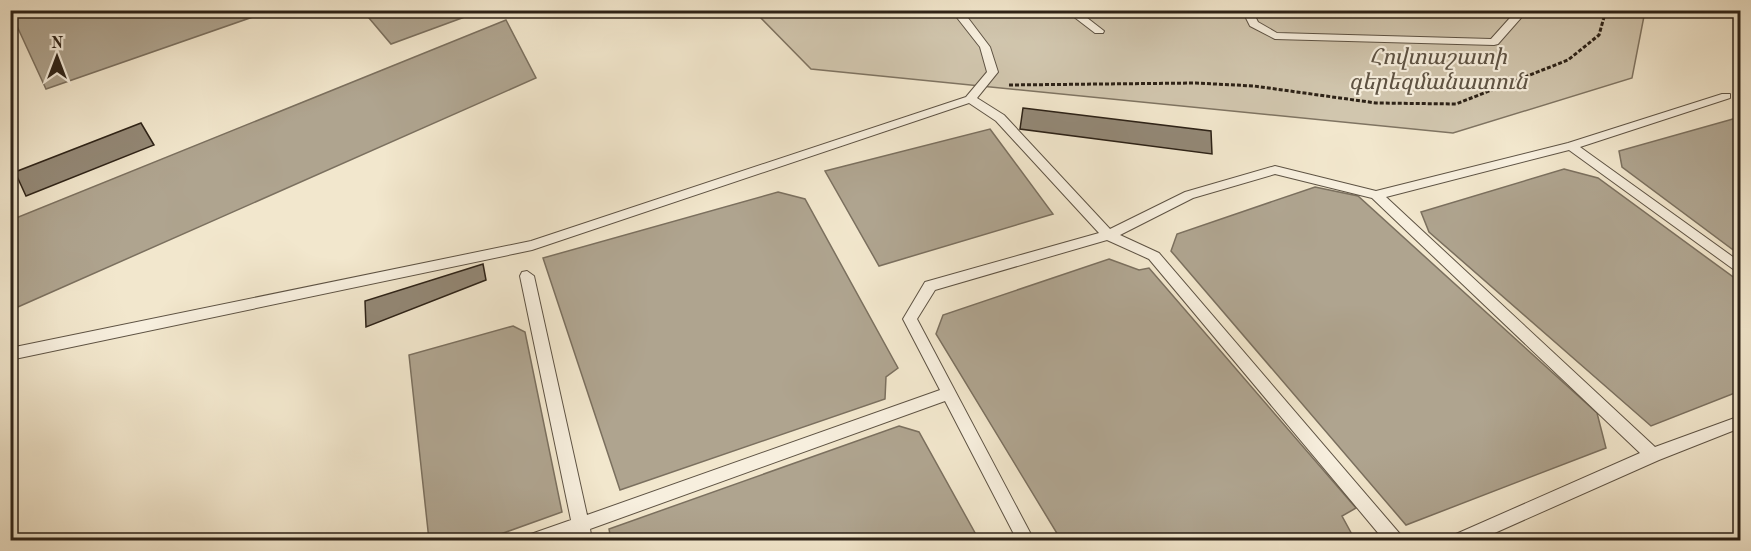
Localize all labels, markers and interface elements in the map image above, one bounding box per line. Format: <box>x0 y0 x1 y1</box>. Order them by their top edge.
north arrow <box>27 27 87 87</box>
text: N <box>51 36 64 52</box>
park label: Հովտաշատի գերեզմանատուն <box>1349 47 1529 95</box>

